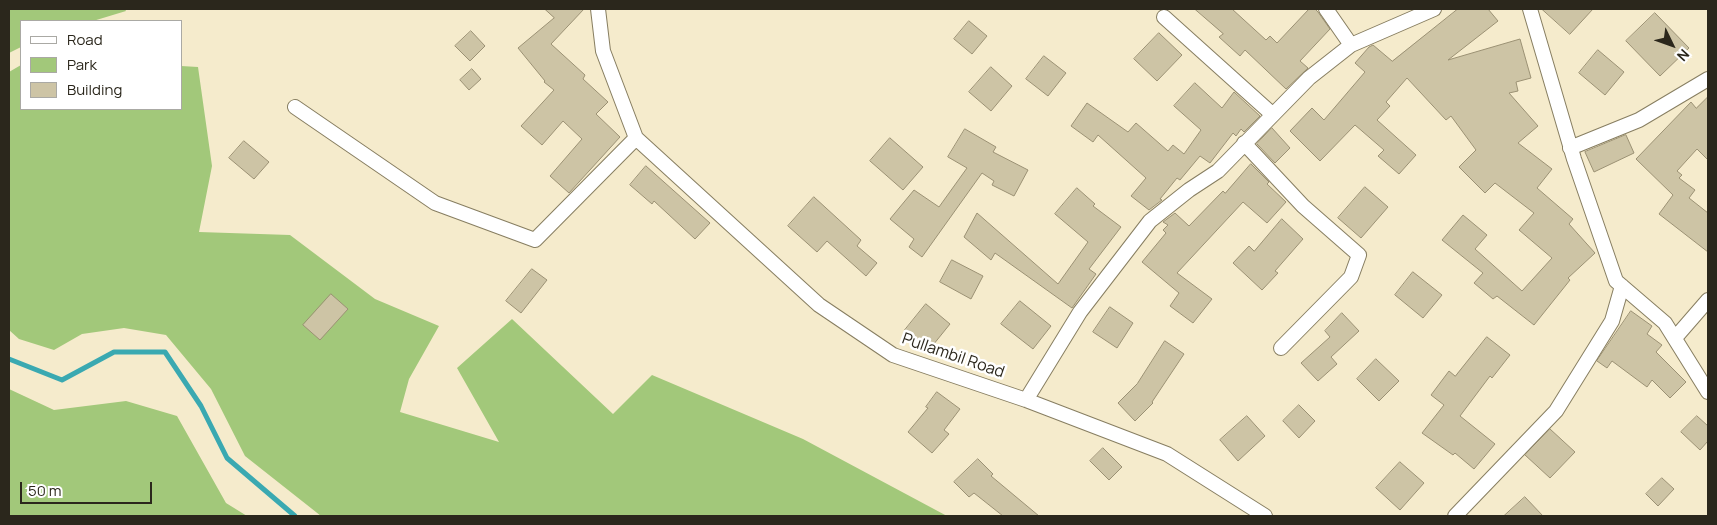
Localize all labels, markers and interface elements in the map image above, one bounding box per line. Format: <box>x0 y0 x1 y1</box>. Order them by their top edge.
legend <box>20 20 182 110</box>
north arrow <box>1647 20 1697 70</box>
text: Road <box>67 29 103 50</box>
text: N <box>1673 45 1694 65</box>
text: Park <box>67 54 97 75</box>
text: Building <box>67 79 122 100</box>
street label: Pullambil Road <box>899 329 1007 383</box>
scale bar <box>22 472 155 504</box>
text: 50 m <box>28 480 62 501</box>

